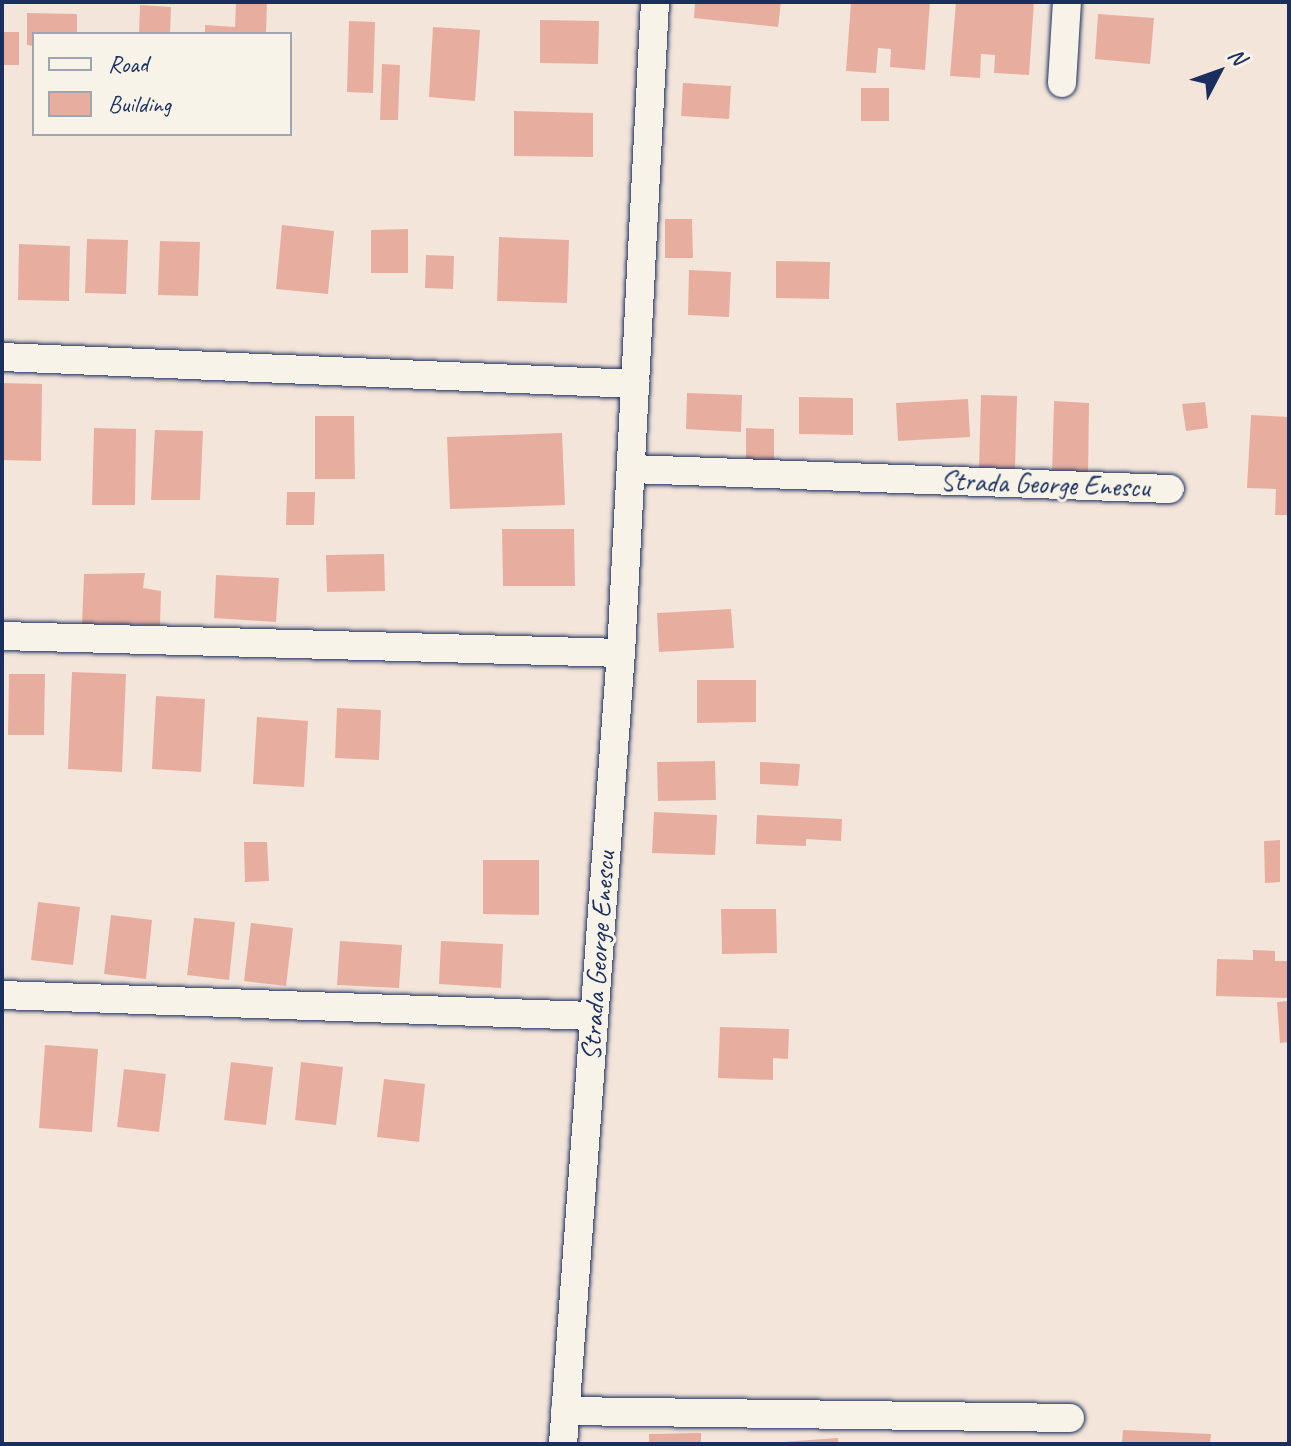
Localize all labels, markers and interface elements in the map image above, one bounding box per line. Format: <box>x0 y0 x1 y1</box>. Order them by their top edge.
legend <box>32 32 292 136</box>
north arrow <box>1179 32 1259 112</box>
text: N <box>1222 42 1252 71</box>
text: Road <box>108 49 148 79</box>
text: Building <box>108 89 171 119</box>
street label: Strada George Enescu <box>939 464 1151 504</box>
street label: Strada George Enescu <box>574 850 622 1062</box>

